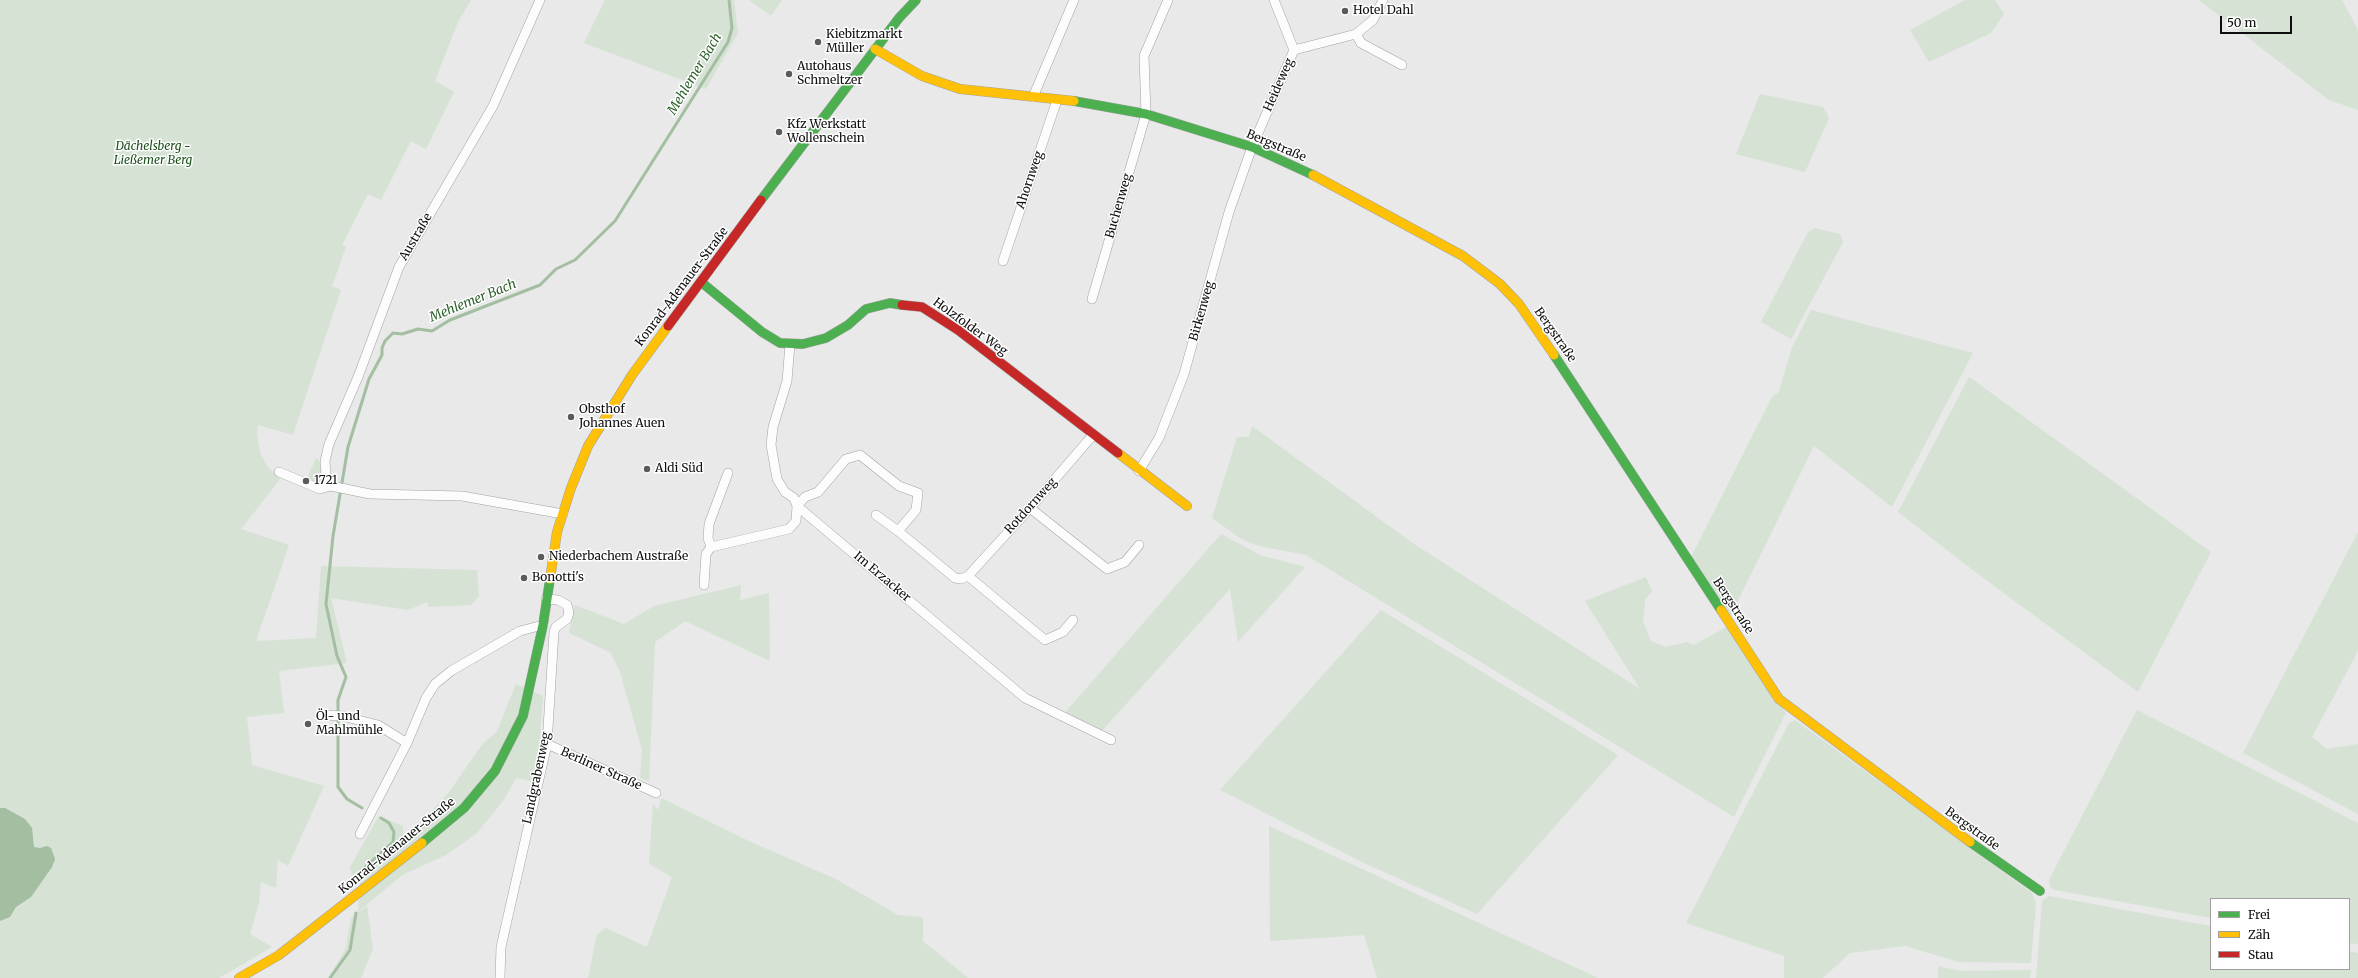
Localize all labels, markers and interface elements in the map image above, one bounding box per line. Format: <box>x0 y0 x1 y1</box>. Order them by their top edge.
place label: Hotel Dahl <box>1353 4 1414 18</box>
marker: Hotel Dahl <box>1340 6 1350 16</box>
scale bar <box>2222 8 2294 34</box>
text: 50 m <box>2227 15 2256 30</box>
place label: Kiebitzmarkt Müller <box>826 28 903 56</box>
water label: Mehlemer Bach <box>665 30 725 118</box>
marker: Kiebitzmarkt Müller <box>813 37 823 47</box>
street label: Heideweg <box>1261 56 1297 114</box>
place label: Autohaus Schmeltzer <box>797 60 863 88</box>
marker: Autohaus Schmeltzer <box>784 69 794 79</box>
place label: Kfz Werkstatt Wollenschein <box>787 118 866 146</box>
marker: Kfz Werkstatt Wollenschein <box>774 127 784 137</box>
street label: Bergstraße <box>1244 127 1308 165</box>
park label: Dächelsberg - Ließemer Berg <box>114 140 192 168</box>
street label: Ahornweg <box>1013 149 1047 211</box>
street label: Buchenweg <box>1103 172 1135 240</box>
street label: Austraße <box>397 211 435 263</box>
street label: Konrad-Adenauer-Straße <box>633 225 731 349</box>
water label: Mehlemer Bach <box>427 276 519 326</box>
street label: Birkenweg <box>1187 279 1217 343</box>
street label: Holzfolder Weg <box>930 295 1010 359</box>
street label: Bergstraße <box>1531 305 1579 365</box>
place label: Obsthof Johannes Auen <box>579 403 665 431</box>
marker: Obsthof Johannes Auen <box>566 412 576 422</box>
place label: Aldi Süd <box>655 462 703 476</box>
marker: Aldi Süd <box>642 464 652 474</box>
place label: 1721 <box>314 474 338 488</box>
street label: Rotdornweg <box>1002 475 1060 537</box>
marker: 1721 <box>301 476 311 486</box>
street label: Im Erzacker <box>850 549 914 605</box>
place label: Niederbachem Austraße <box>549 550 688 564</box>
marker: Niederbachem Austraße <box>536 552 546 562</box>
place label: Bonotti's <box>532 571 584 585</box>
marker: Bonotti's <box>519 573 529 583</box>
street label: Bergstraße <box>1710 575 1756 637</box>
place label: Öl- und Mahlmühle <box>316 710 383 738</box>
marker: Öl- und Mahlmühle <box>303 719 313 729</box>
street label: Landgrabenweg <box>520 731 554 825</box>
street label: Berliner Straße <box>558 745 644 793</box>
street label: Konrad-Adenauer-Straße <box>336 795 458 897</box>
street label: Bergstraße <box>1942 804 2002 854</box>
legend <box>2210 898 2350 970</box>
text: Frei <box>2248 907 2270 922</box>
text: Zäh <box>2248 927 2270 942</box>
text: Stau <box>2248 947 2274 962</box>

